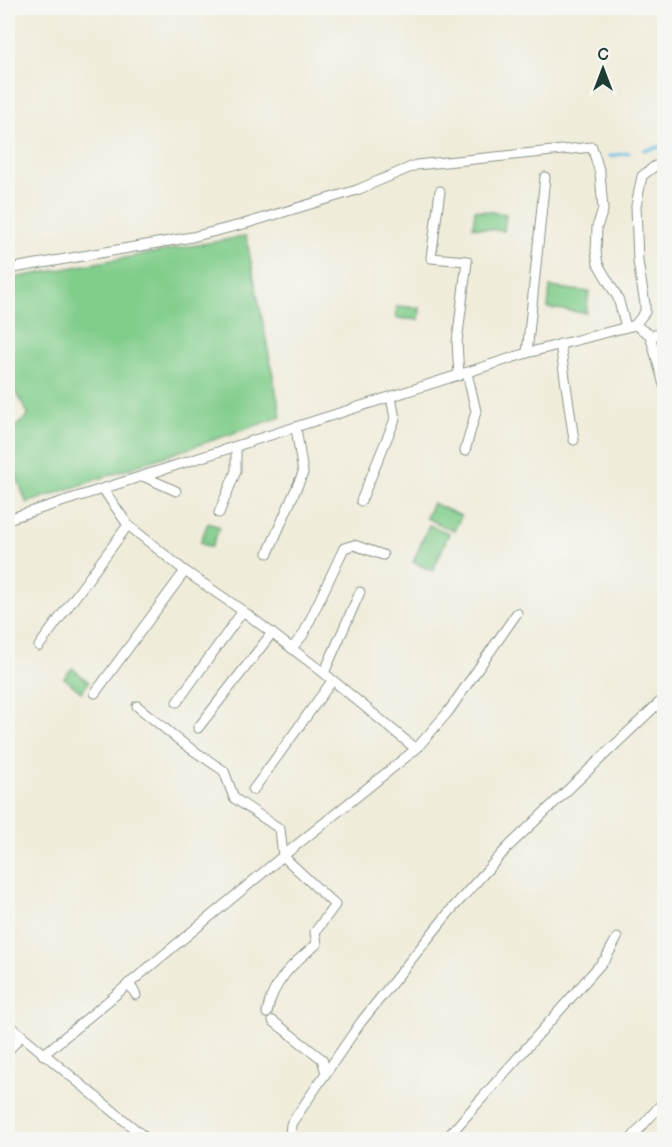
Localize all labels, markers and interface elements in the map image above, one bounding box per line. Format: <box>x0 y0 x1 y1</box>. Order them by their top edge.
north arrow <box>573 39 633 99</box>
text: С <box>597 46 609 65</box>

